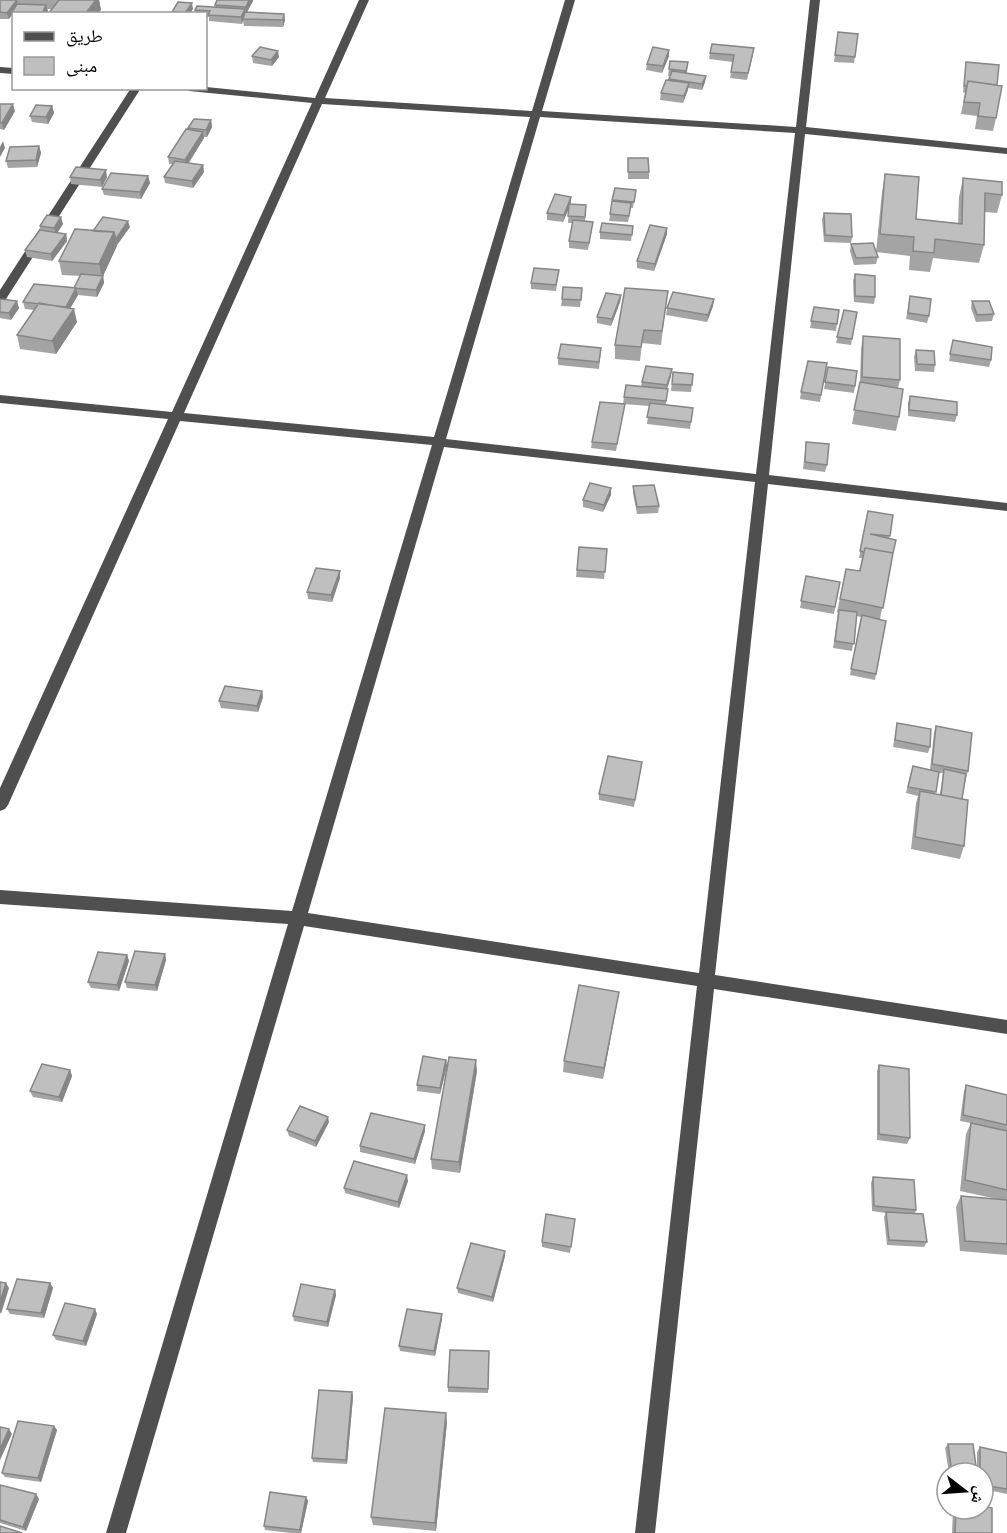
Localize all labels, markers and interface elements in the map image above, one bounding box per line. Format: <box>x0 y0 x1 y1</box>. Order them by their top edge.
legend <box>12 12 207 90</box>
text: طريق <box>66 24 103 47</box>
text: مبنى <box>66 54 97 77</box>
north arrow <box>935 1461 995 1521</box>
text: ش <box>967 1484 991 1506</box>

